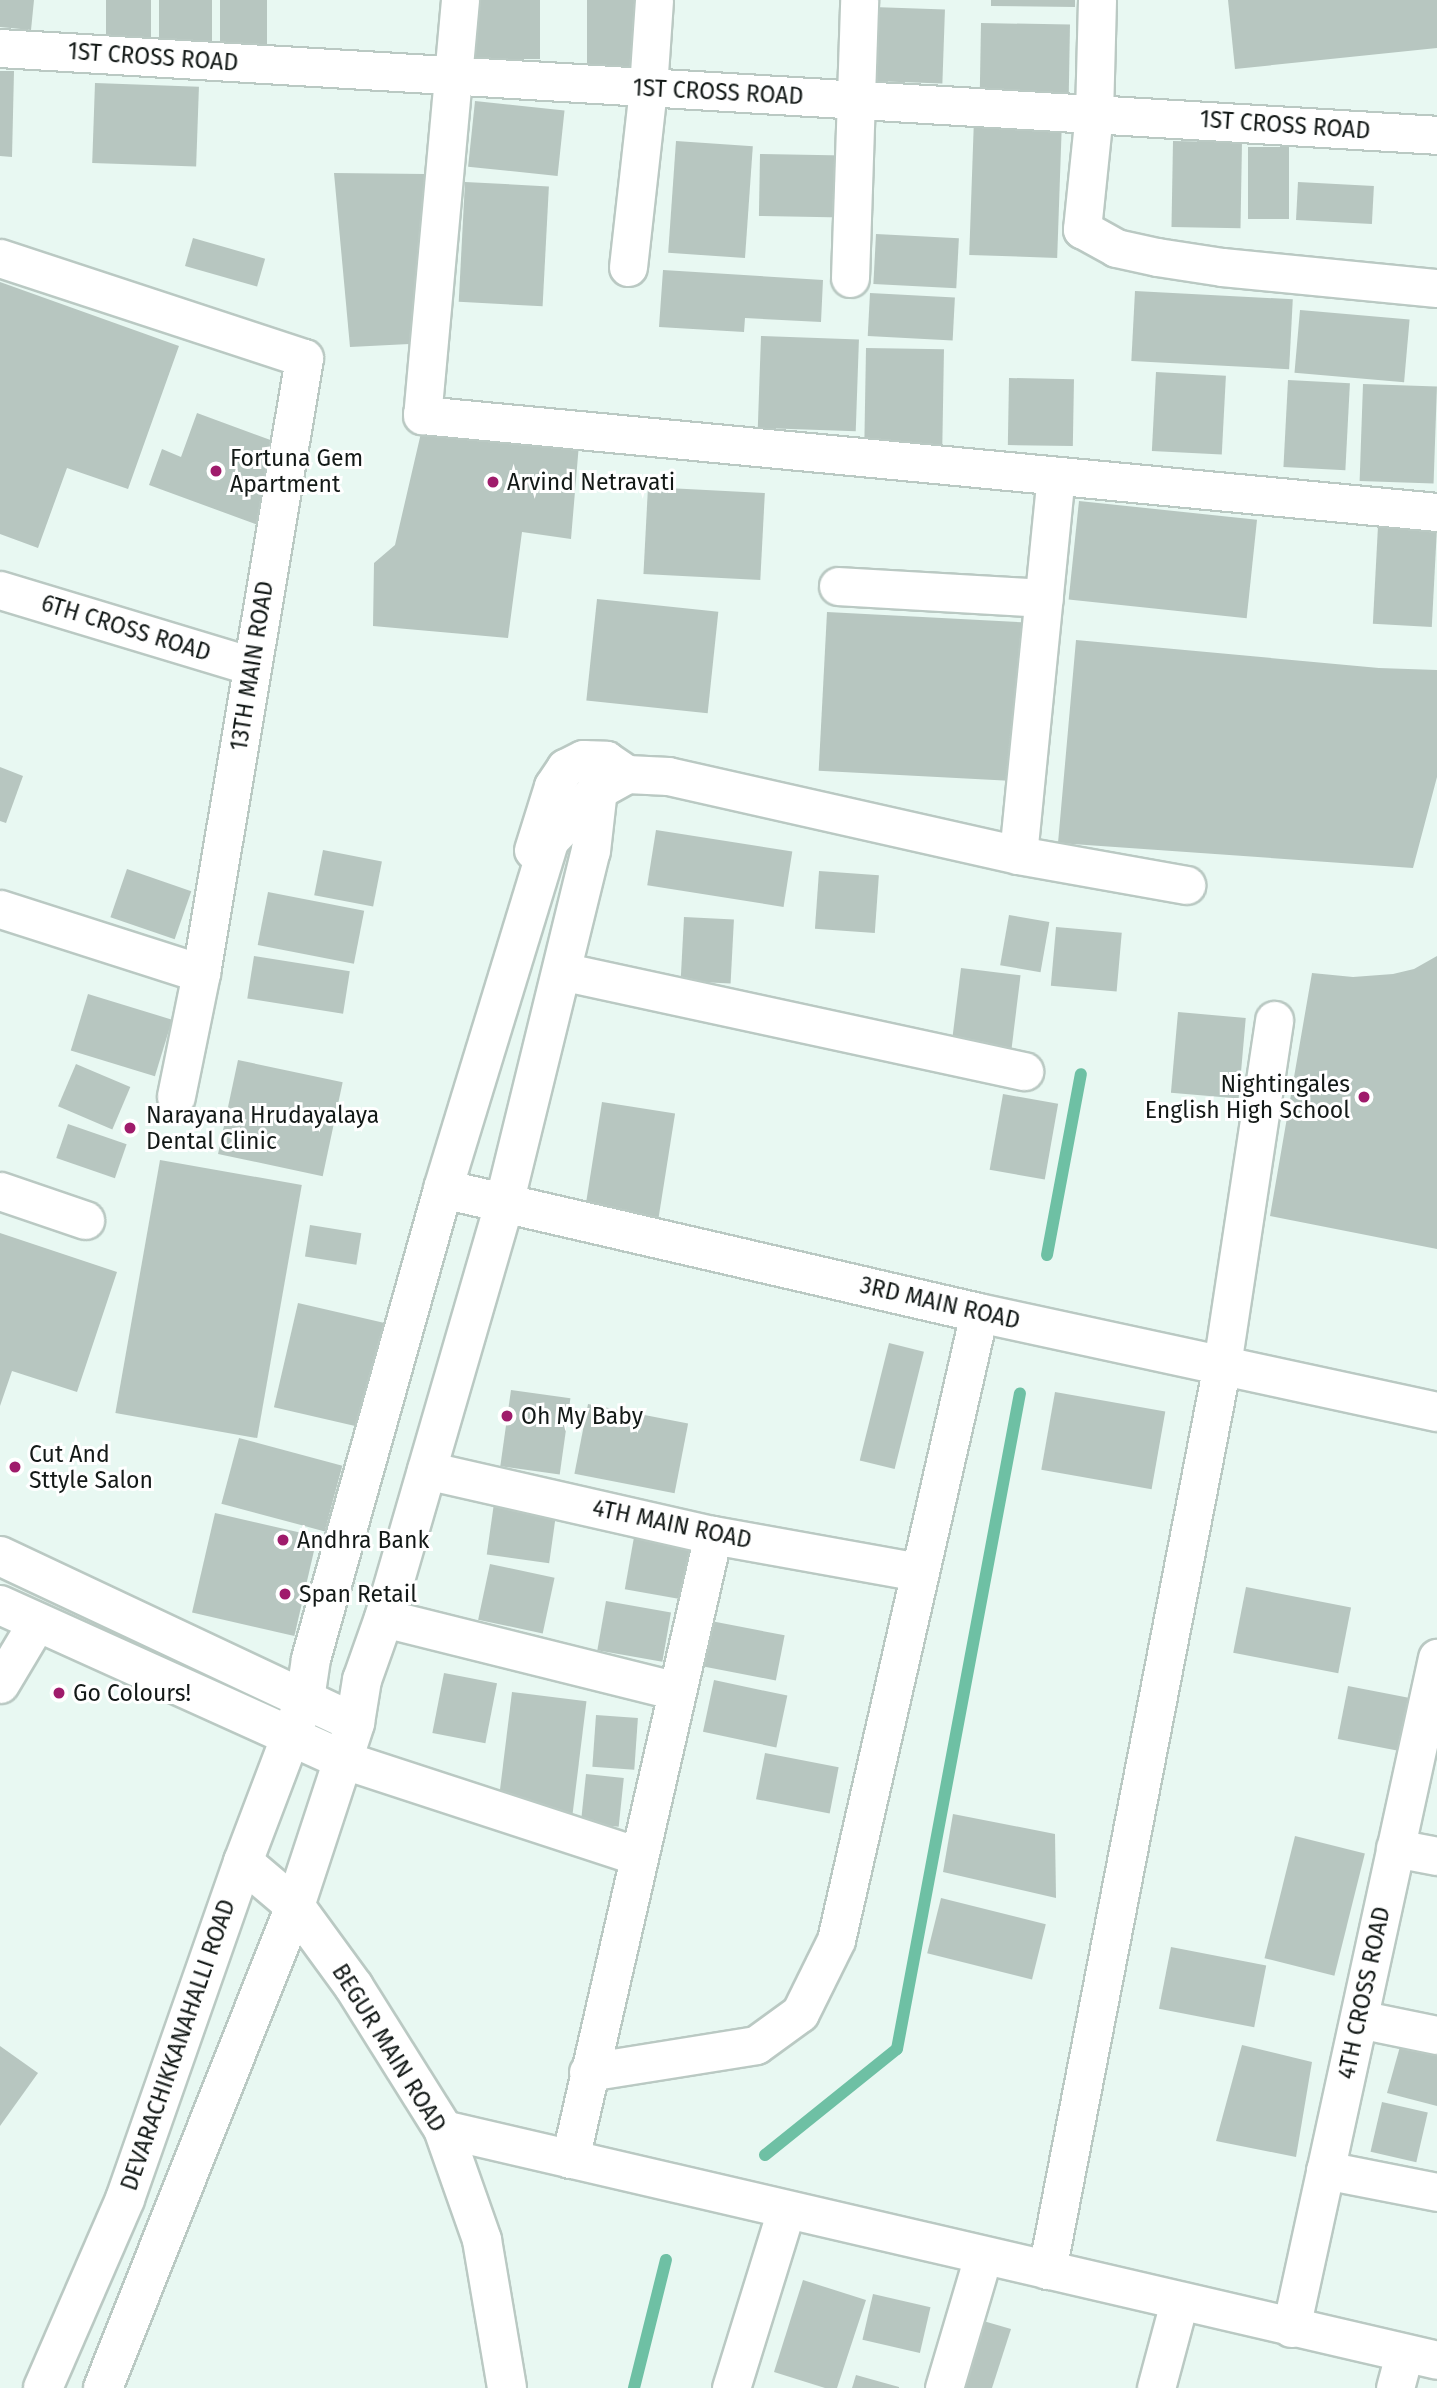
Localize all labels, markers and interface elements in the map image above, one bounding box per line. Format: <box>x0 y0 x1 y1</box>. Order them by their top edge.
street label: 1ST CROSS ROAD <box>67 37 239 77</box>
street label: 1ST CROSS ROAD <box>632 74 804 110</box>
street label: 1ST CROSS ROAD <box>1199 105 1371 145</box>
place label: Fortuna Gem Apartment <box>230 444 363 498</box>
marker: Fortuna Gem Apartment <box>208 463 224 479</box>
place label: Arvind Netravati <box>507 468 675 496</box>
marker: Arvind Netravati <box>485 474 501 490</box>
street label: 13TH MAIN ROAD <box>225 579 279 753</box>
street label: 6TH CROSS ROAD <box>38 589 214 667</box>
place label: Nightingales English High School <box>1145 1070 1350 1124</box>
marker: Nightingales English High School <box>1356 1089 1372 1105</box>
place label: Narayana Hrudayalaya Dental Clinic <box>146 1101 379 1155</box>
marker: Narayana Hrudayalaya Dental Clinic <box>120 1118 140 1138</box>
street label: 3RD MAIN ROAD <box>857 1271 1023 1335</box>
place label: Oh My Baby <box>521 1402 643 1430</box>
marker: Oh My Baby <box>499 1408 515 1424</box>
place label: Cut And Sttyle Salon <box>29 1440 153 1494</box>
marker: Cut And Sttyle Salon <box>7 1459 23 1475</box>
street label: 4TH MAIN ROAD <box>590 1494 754 1554</box>
place label: Andhra Bank <box>297 1526 429 1554</box>
marker: Andhra Bank <box>275 1532 291 1548</box>
place label: Span Retail <box>299 1580 417 1608</box>
marker: Span Retail <box>277 1586 293 1602</box>
place label: Go Colours! <box>73 1679 191 1707</box>
marker: Go Colours! <box>51 1685 67 1701</box>
street label: DEVARACHIKKANAHALLI ROAD <box>115 1896 241 2194</box>
street label: 4TH CROSS ROAD <box>1332 1904 1396 2082</box>
street label: BEGUR MAIN ROAD <box>326 1959 452 2137</box>

